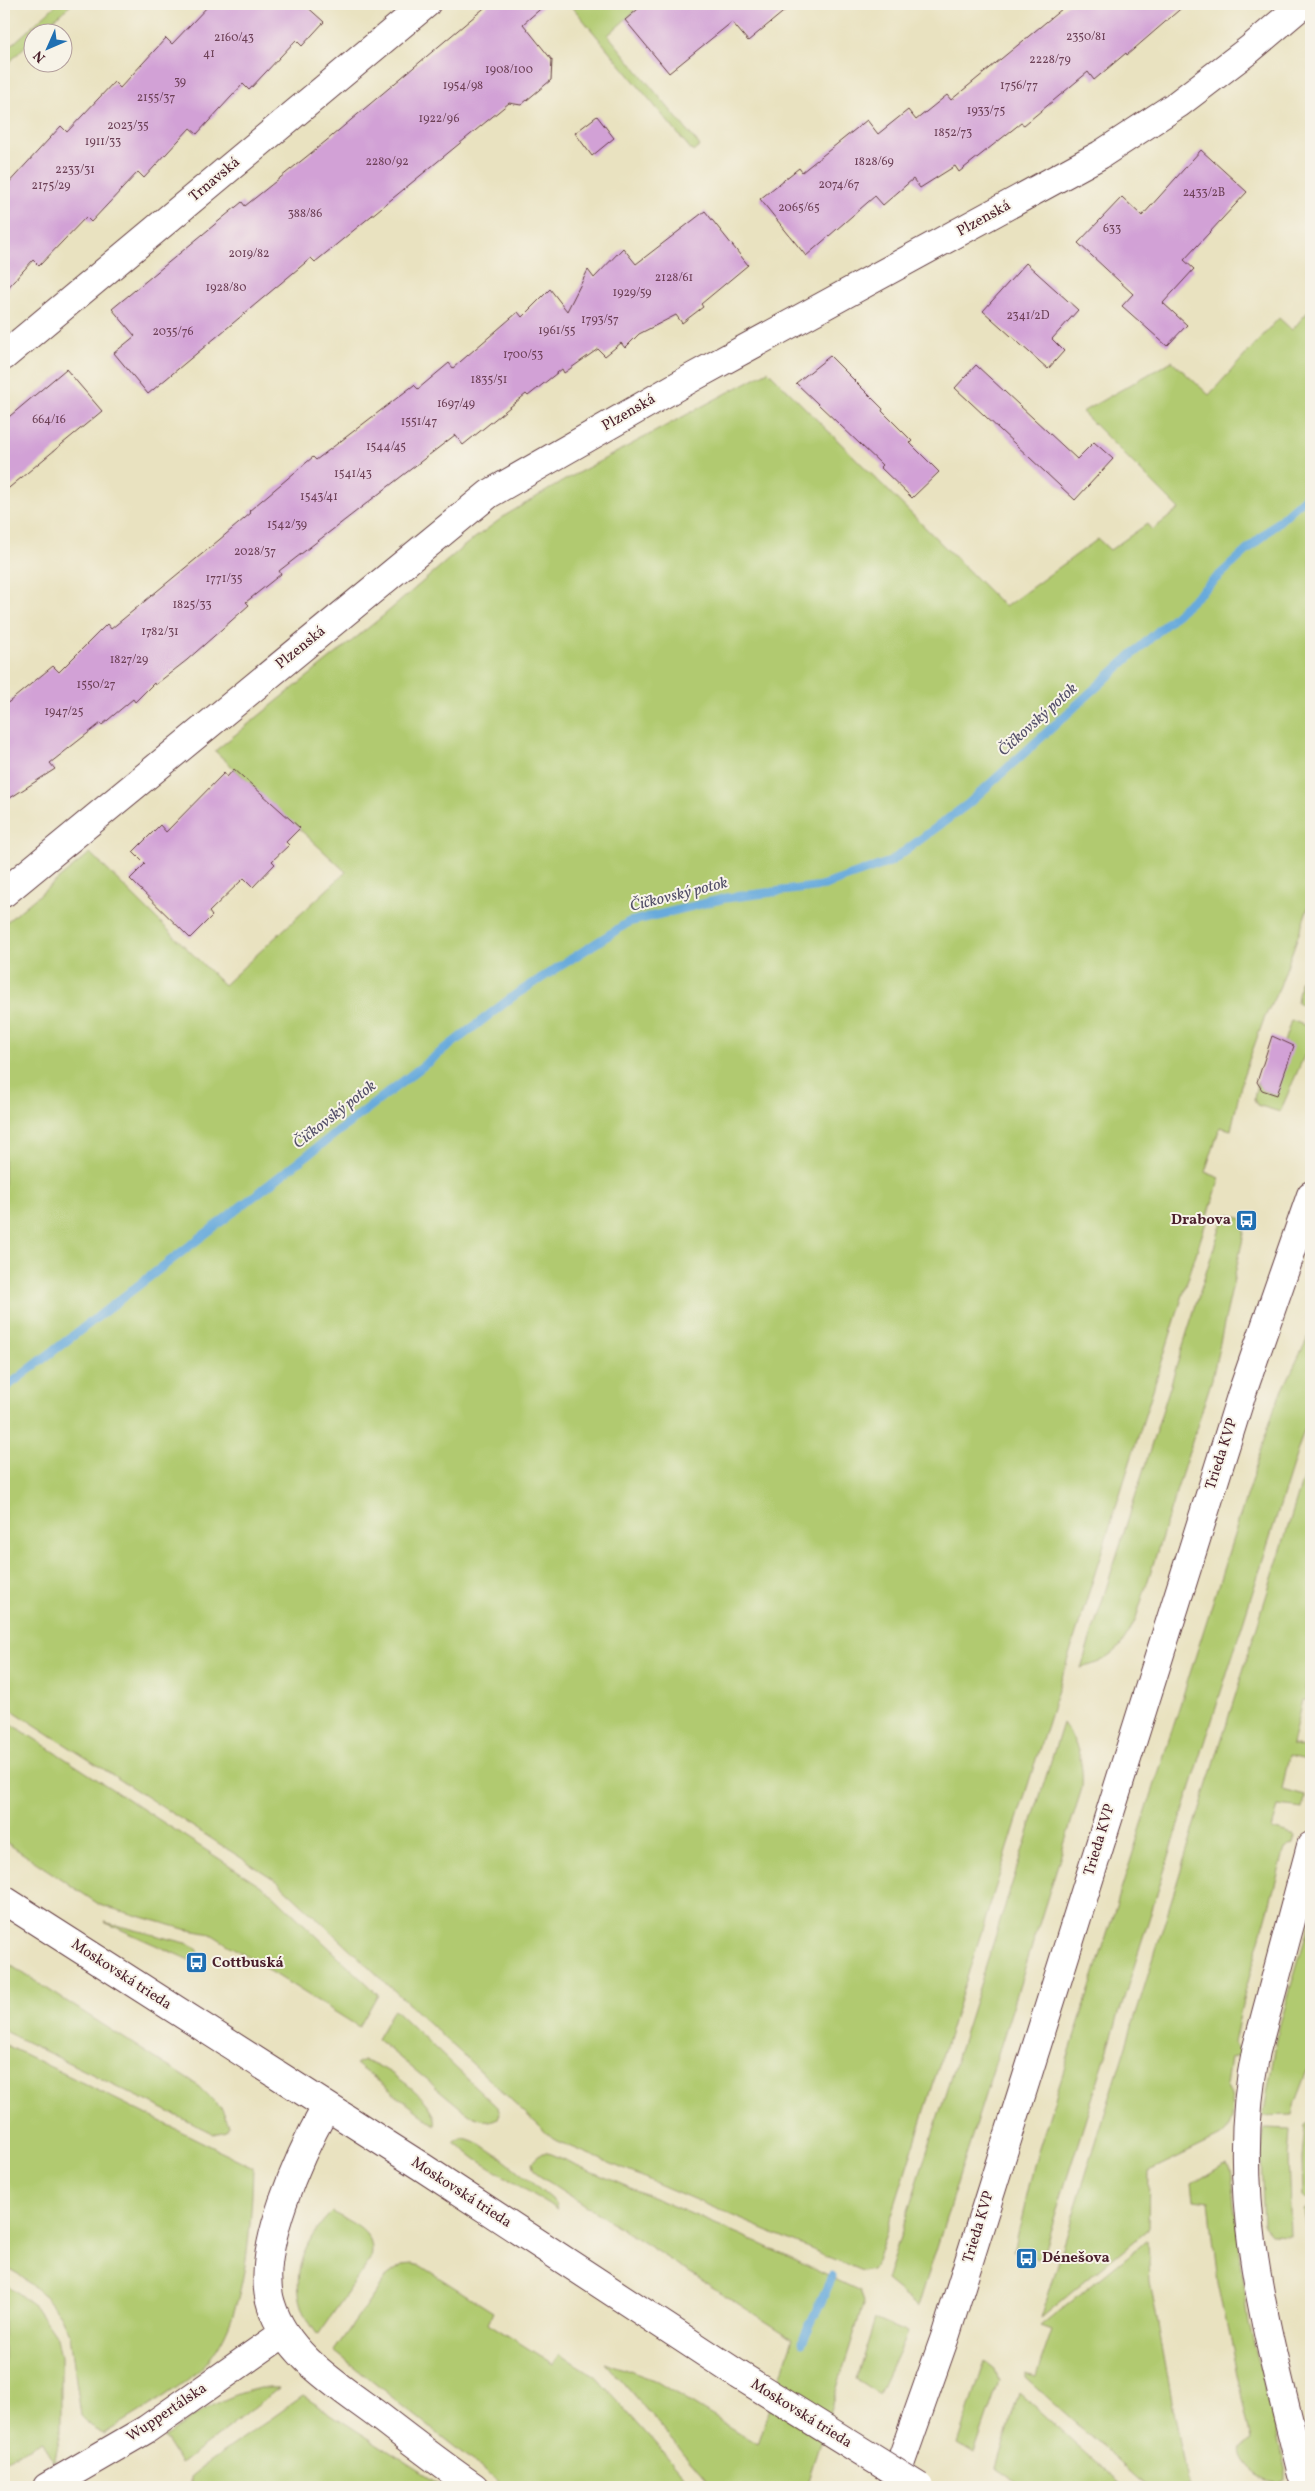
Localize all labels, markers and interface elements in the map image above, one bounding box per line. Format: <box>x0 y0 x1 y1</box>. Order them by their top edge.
north arrow <box>22 22 72 72</box>
house number: 2350/81 <box>1066 29 1106 45</box>
house number: 2160/43 <box>214 30 254 46</box>
text: N <box>30 46 50 66</box>
house number: 41 <box>203 46 215 62</box>
house number: 2228/79 <box>1029 52 1071 68</box>
house number: 1908/100 <box>485 62 533 78</box>
house number: 39 <box>174 74 186 90</box>
house number: 1954/98 <box>443 78 483 94</box>
house number: 1756/77 <box>1000 78 1038 94</box>
house number: 2155/37 <box>137 90 175 106</box>
house number: 1933/75 <box>967 103 1005 119</box>
house number: 1922/96 <box>419 111 459 127</box>
house number: 2023/35 <box>107 118 149 134</box>
house number: 1852/73 <box>934 125 972 141</box>
house number: 1911/33 <box>85 134 121 150</box>
street label: Trnavská <box>185 153 245 207</box>
house number: 2280/92 <box>365 154 409 170</box>
house number: 1828/69 <box>854 154 894 170</box>
house number: 2233/31 <box>55 162 95 178</box>
house number: 2074/67 <box>818 177 860 193</box>
house number: 2175/29 <box>31 178 71 194</box>
house number: 2433/2B <box>1183 185 1225 201</box>
street label: Plzenská <box>953 196 1015 242</box>
house number: 2065/65 <box>778 200 820 216</box>
house number: 388/86 <box>288 206 322 222</box>
house number: 633 <box>1103 221 1121 237</box>
house number: 2019/82 <box>229 246 269 262</box>
house number: 2128/61 <box>655 270 693 286</box>
house number: 1928/80 <box>206 280 246 296</box>
house number: 1929/59 <box>613 285 651 301</box>
house number: 2341/2D <box>1006 308 1050 324</box>
house number: 1793/57 <box>581 312 619 328</box>
house number: 1961/55 <box>538 323 576 339</box>
house number: 2035/76 <box>152 324 194 340</box>
house number: 1700/53 <box>503 347 543 363</box>
house number: 1835/51 <box>471 372 507 388</box>
street label: Plzenská <box>598 389 660 437</box>
house number: 1697/49 <box>437 396 475 412</box>
house number: 664/16 <box>32 412 66 428</box>
house number: 1551/47 <box>401 414 438 430</box>
house number: 1544/45 <box>366 439 406 455</box>
house number: 1541/43 <box>334 466 372 482</box>
house number: 1543/41 <box>300 489 338 505</box>
house number: 1542/39 <box>267 517 307 533</box>
house number: 2028/37 <box>234 544 276 560</box>
house number: 1771/35 <box>206 571 243 587</box>
house number: 1825/33 <box>172 597 212 613</box>
street label: Plzenská <box>272 621 330 675</box>
house number: 1782/31 <box>141 624 179 640</box>
house number: 1827/29 <box>110 652 148 668</box>
house number: 1550/27 <box>77 677 116 693</box>
water label: Čičkovský potok <box>993 677 1083 762</box>
house number: 1947/25 <box>44 704 84 720</box>
water label: Čičkovský potok <box>627 871 731 918</box>
water label: Čičkovský potok <box>288 1074 382 1155</box>
bus stop icon: Drabova <box>1235 1208 1259 1232</box>
place label: Drabova <box>1171 1210 1231 1231</box>
street label: Trieda KVP <box>1201 1415 1244 1492</box>
street label: Trieda KVP <box>1079 1801 1121 1878</box>
street label: Moskovská trieda <box>67 1935 175 2015</box>
bus stop icon: Cottbuská <box>184 1951 208 1975</box>
place label: Cottbuská <box>212 1953 284 1974</box>
street label: Moskovská trieda <box>407 2153 515 2233</box>
street label: Trieda KVP <box>958 2188 1000 2265</box>
bus stop icon: Dénešova <box>1014 2246 1038 2270</box>
place label: Dénešova <box>1042 2248 1110 2269</box>
street label: Moskovská trieda <box>746 2374 856 2454</box>
street label: Wuppertálska <box>123 2378 211 2448</box>

